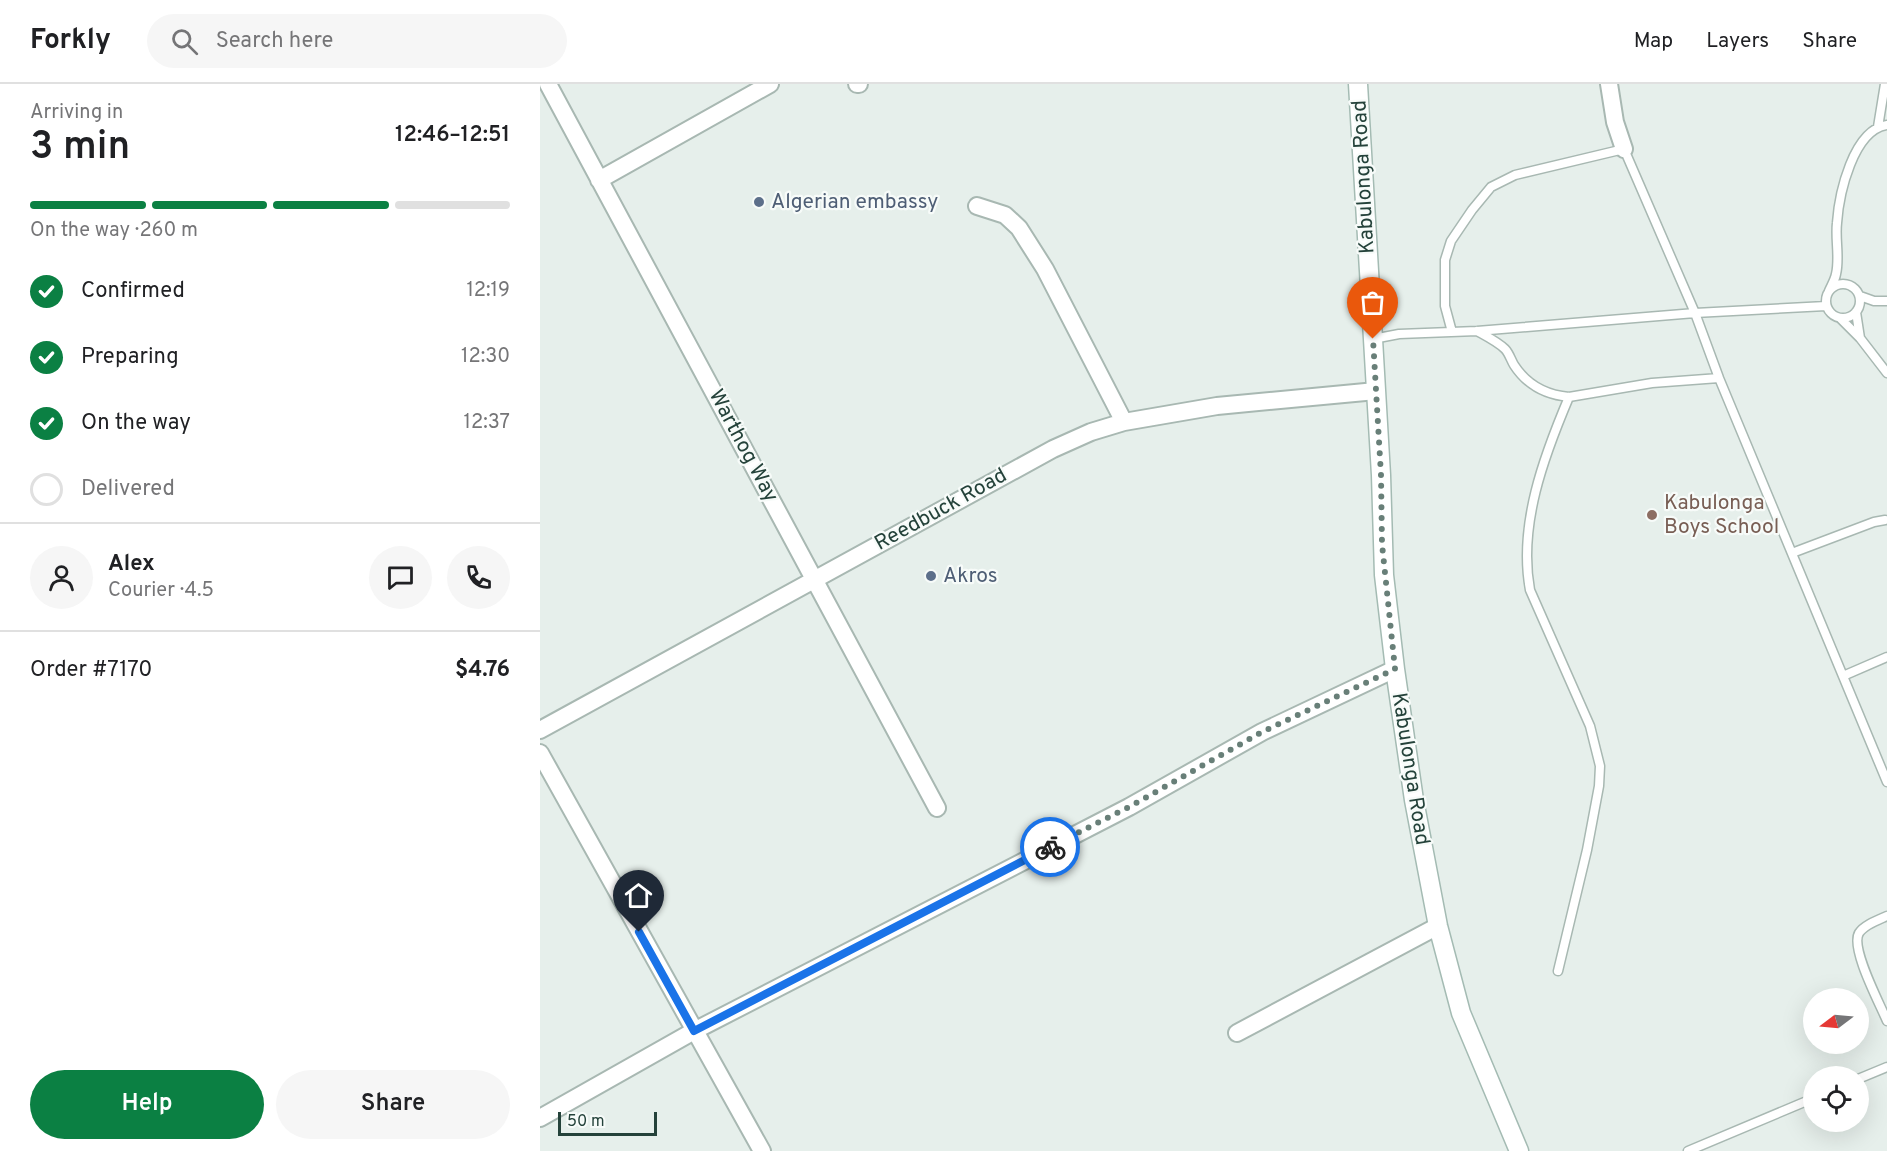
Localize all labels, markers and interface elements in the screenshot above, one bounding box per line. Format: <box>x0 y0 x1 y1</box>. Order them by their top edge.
search box <box>147 14 567 68</box>
text: Forkly <box>30 23 111 59</box>
icon: search <box>168 25 201 58</box>
text: Search here <box>216 28 333 55</box>
text: Map <box>1634 28 1673 55</box>
text: Layers <box>1706 28 1769 55</box>
text: Share <box>1802 28 1857 55</box>
street label: Kabulonga Road <box>1346 99 1382 255</box>
text: Arriving in <box>30 100 123 126</box>
text: 12:46–12:51 <box>395 122 510 149</box>
text: 3 min <box>30 124 130 173</box>
place label: Algerian embassy <box>771 189 938 216</box>
marker: Algerian embassy <box>752 195 766 209</box>
text: On the way · 260 m <box>30 218 198 244</box>
icon: check <box>30 275 63 308</box>
pin <box>1347 277 1398 339</box>
text: Confirmed <box>81 278 185 305</box>
text: 12:19 <box>466 278 510 304</box>
icon: bag <box>1356 286 1389 319</box>
icon: check <box>30 341 63 374</box>
text: Preparing <box>81 344 179 371</box>
text: 12:30 <box>461 344 510 370</box>
street label: Warthog Way <box>702 385 784 507</box>
icon: check <box>30 407 63 440</box>
text: On the way <box>81 410 191 437</box>
text: 12:37 <box>464 410 510 436</box>
street label: Reedbuck Road <box>870 462 1012 558</box>
text: Delivered <box>81 476 175 503</box>
place label: Kabulonga Boys School <box>1664 490 1779 541</box>
marker: Kabulonga Boys School <box>1645 508 1659 522</box>
button: person <box>30 546 93 609</box>
button: chat <box>369 546 432 609</box>
button: phone <box>447 546 510 609</box>
text: Alex <box>108 551 155 578</box>
place label: Akros <box>943 563 998 590</box>
marker: Akros <box>924 569 938 583</box>
text: Courier · 4.5 <box>108 578 214 604</box>
text: Order #7170 <box>30 657 152 684</box>
text: $4.76 <box>455 657 510 684</box>
street label: Kabulonga Road <box>1385 691 1435 847</box>
courier <box>1020 817 1080 877</box>
icon: bike <box>1034 831 1067 864</box>
pin <box>613 870 664 932</box>
icon: home <box>622 879 655 912</box>
north arrow <box>1803 988 1869 1054</box>
map controls <box>1803 988 1869 1132</box>
button: locate <box>1803 1066 1869 1132</box>
button: Help <box>30 1070 264 1139</box>
button: Share <box>276 1070 510 1139</box>
scale bar <box>558 1109 657 1136</box>
text: 50 m <box>567 1112 605 1132</box>

